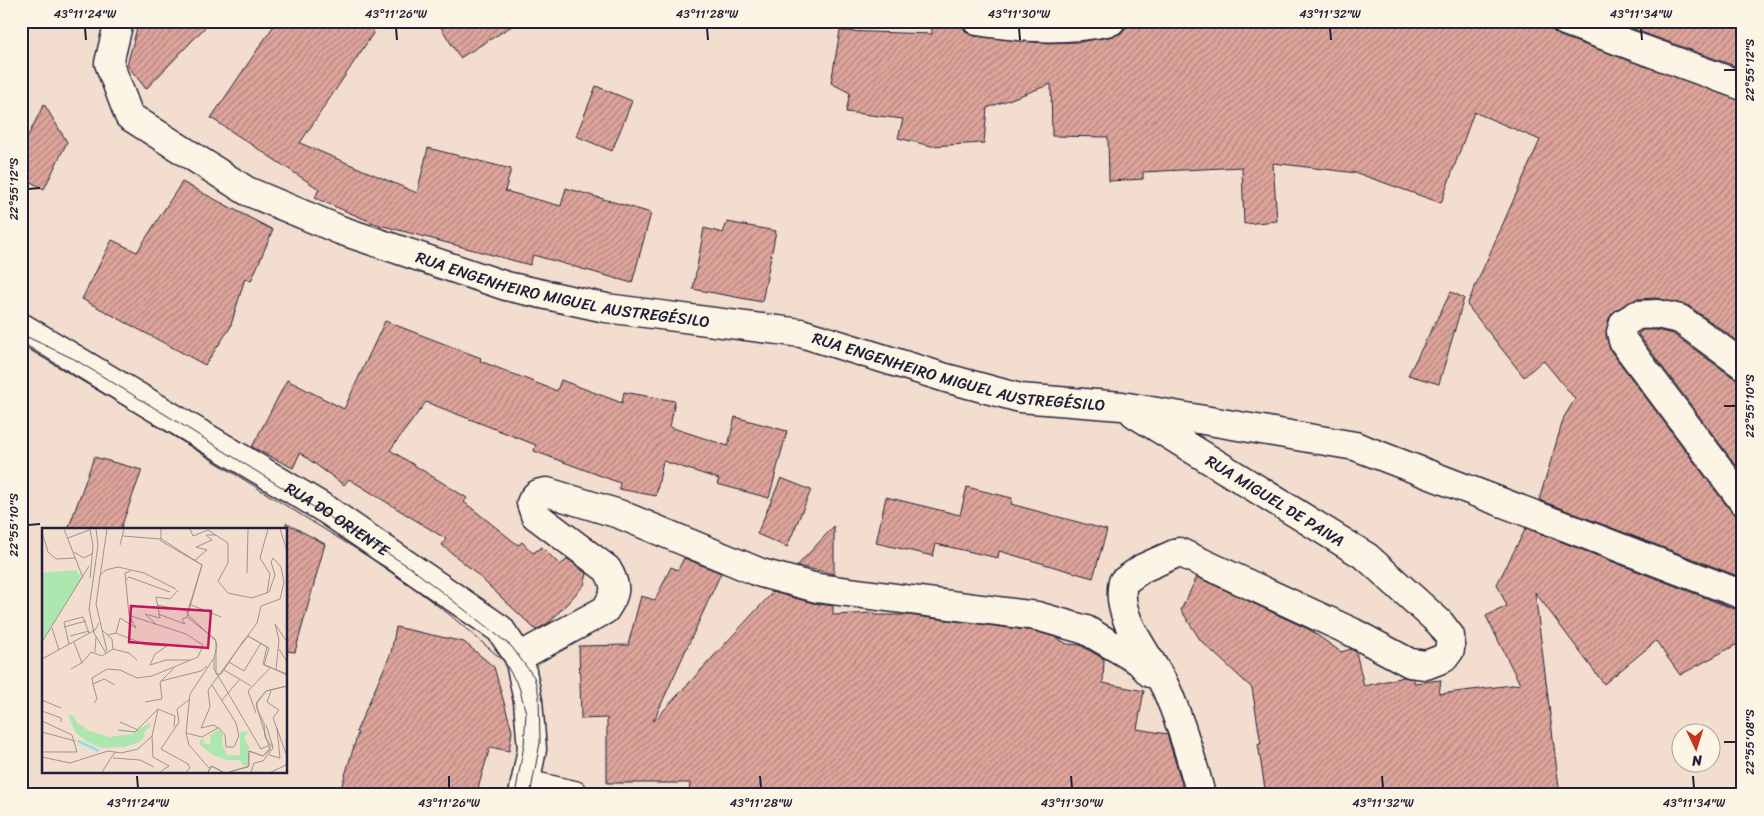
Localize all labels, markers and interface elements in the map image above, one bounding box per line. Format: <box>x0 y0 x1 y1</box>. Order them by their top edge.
text: 43°11'24"W <box>54 3 117 25</box>
text: 43°11'26"W <box>365 3 428 25</box>
text: 43°11'28"W <box>676 3 739 25</box>
text: 43°11'30"W <box>988 3 1051 25</box>
text: 43°11'32"W <box>1299 3 1362 25</box>
text: 43°11'34"W <box>1610 3 1673 25</box>
text: 22°55'12"S <box>1739 38 1761 101</box>
text: 22°55'12"S <box>3 157 25 220</box>
street label: RUA ENGENHEIRO MIGUEL AUSTREGÉSILO <box>412 243 711 336</box>
street label: RUA ENGENHEIRO MIGUEL AUSTREGÉSILO <box>809 323 1106 420</box>
text: 22°55'10"S <box>1739 374 1761 438</box>
street label: RUA MIGUEL DE PAIVA <box>1200 447 1350 555</box>
street label: RUA DO ORIENTE <box>279 474 397 565</box>
text: 22°55'10"S <box>3 493 25 557</box>
inset map <box>42 528 288 774</box>
text: 22°55'08"S <box>1739 709 1761 775</box>
north arrow <box>1672 724 1722 774</box>
text: N <box>1691 748 1704 773</box>
text: 43°11'24"W <box>107 792 170 814</box>
text: 43°11'26"W <box>418 792 481 814</box>
text: 43°11'28"W <box>730 792 793 814</box>
text: 43°11'30"W <box>1041 792 1104 814</box>
text: 43°11'32"W <box>1352 792 1415 814</box>
text: 43°11'34"W <box>1663 792 1726 814</box>

